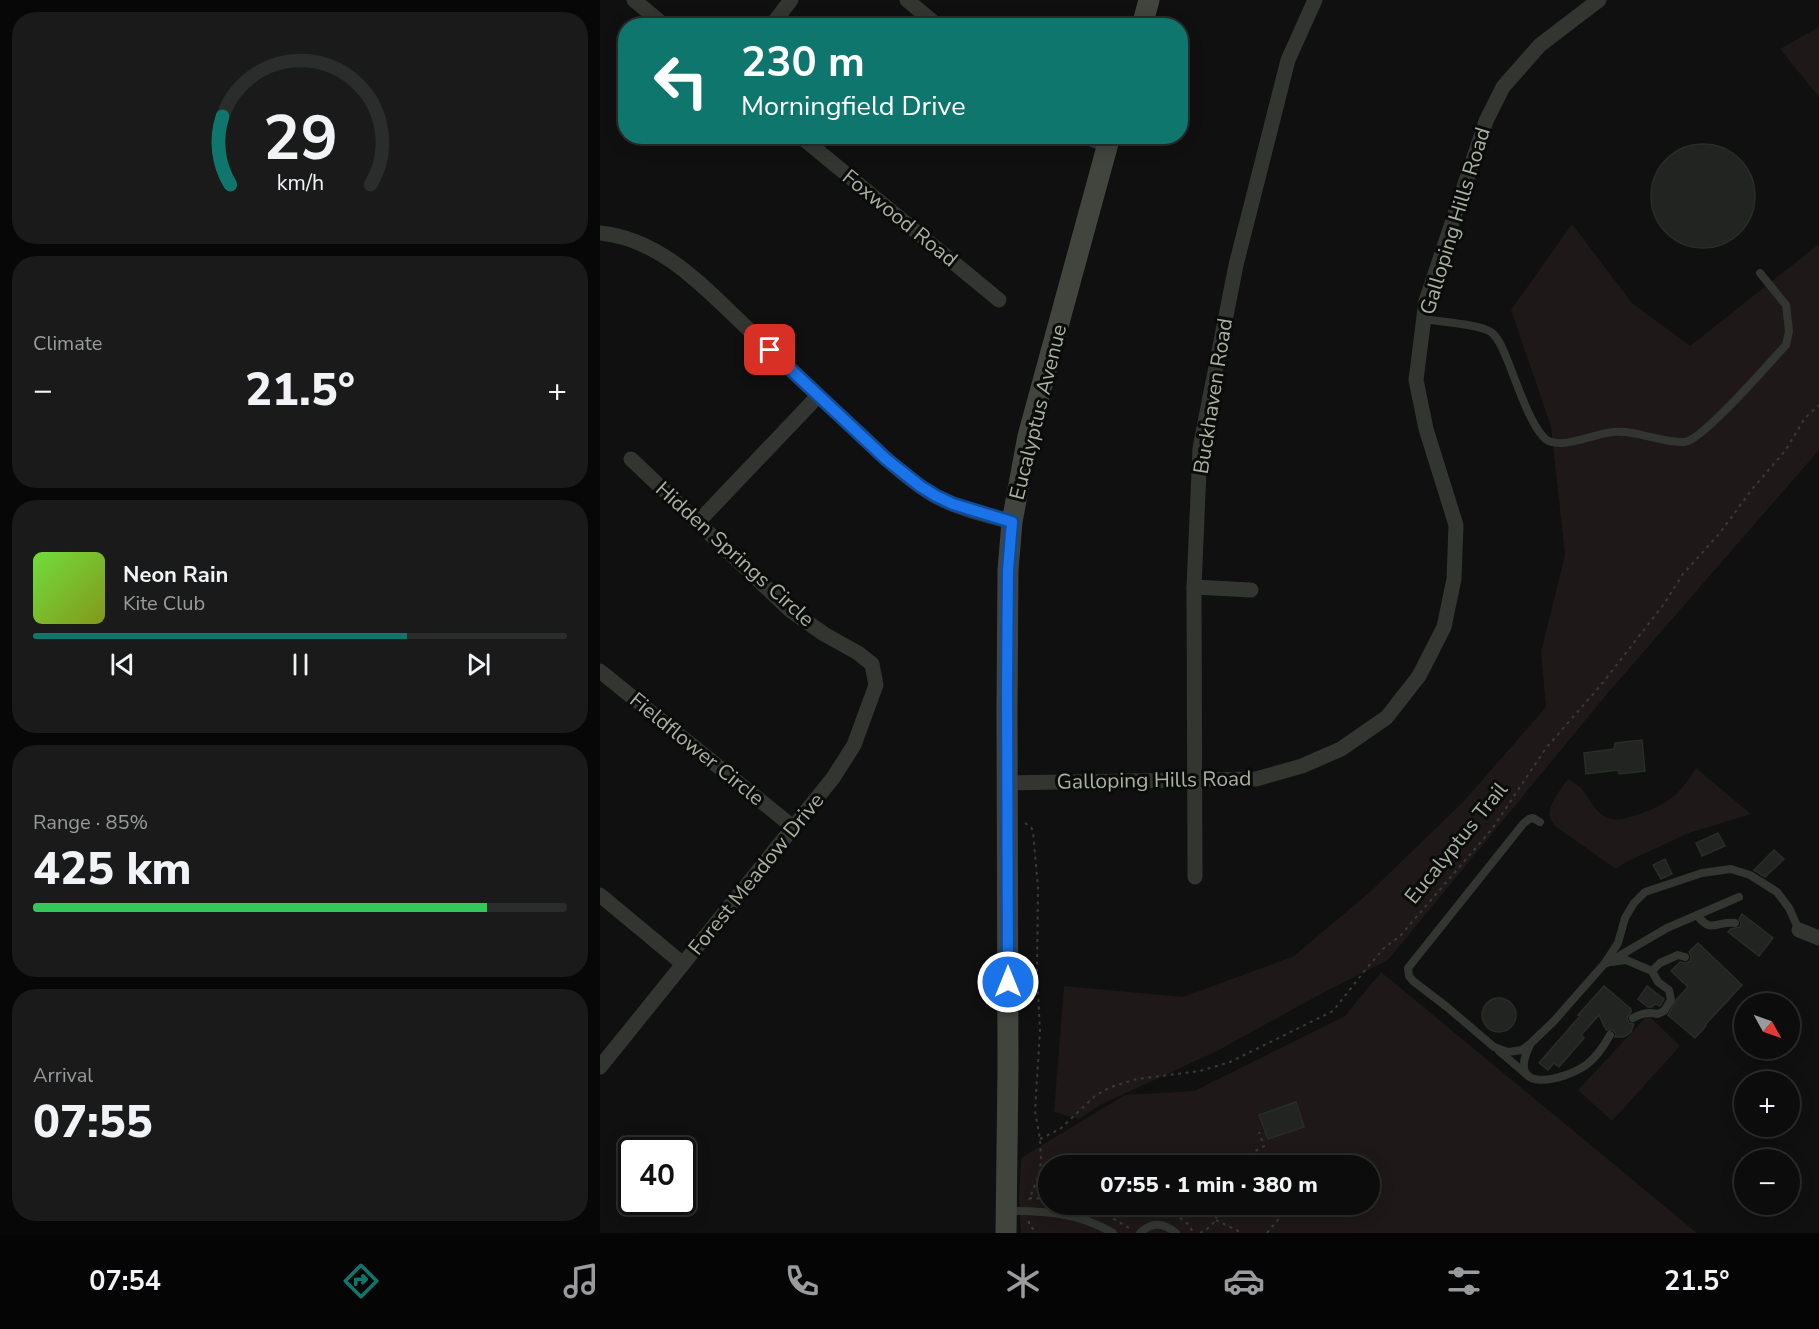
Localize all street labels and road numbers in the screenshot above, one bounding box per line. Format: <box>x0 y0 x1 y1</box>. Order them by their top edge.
street label: Galloping Hills Road <box>1413 124 1497 318</box>
street label: Foxwood Road <box>837 163 963 273</box>
street label: Buckhaven Road <box>1187 316 1239 476</box>
street label: Eucalyptus Avenue <box>1003 321 1073 503</box>
street label: Hidden Springs Circle <box>650 475 820 633</box>
street label: Fieldflower Circle <box>624 686 770 812</box>
street label: Galloping Hills Road <box>1056 764 1252 796</box>
street label: Eucalyptus Trail <box>1398 776 1514 910</box>
street label: Forest Meadow Drive <box>682 787 830 961</box>

